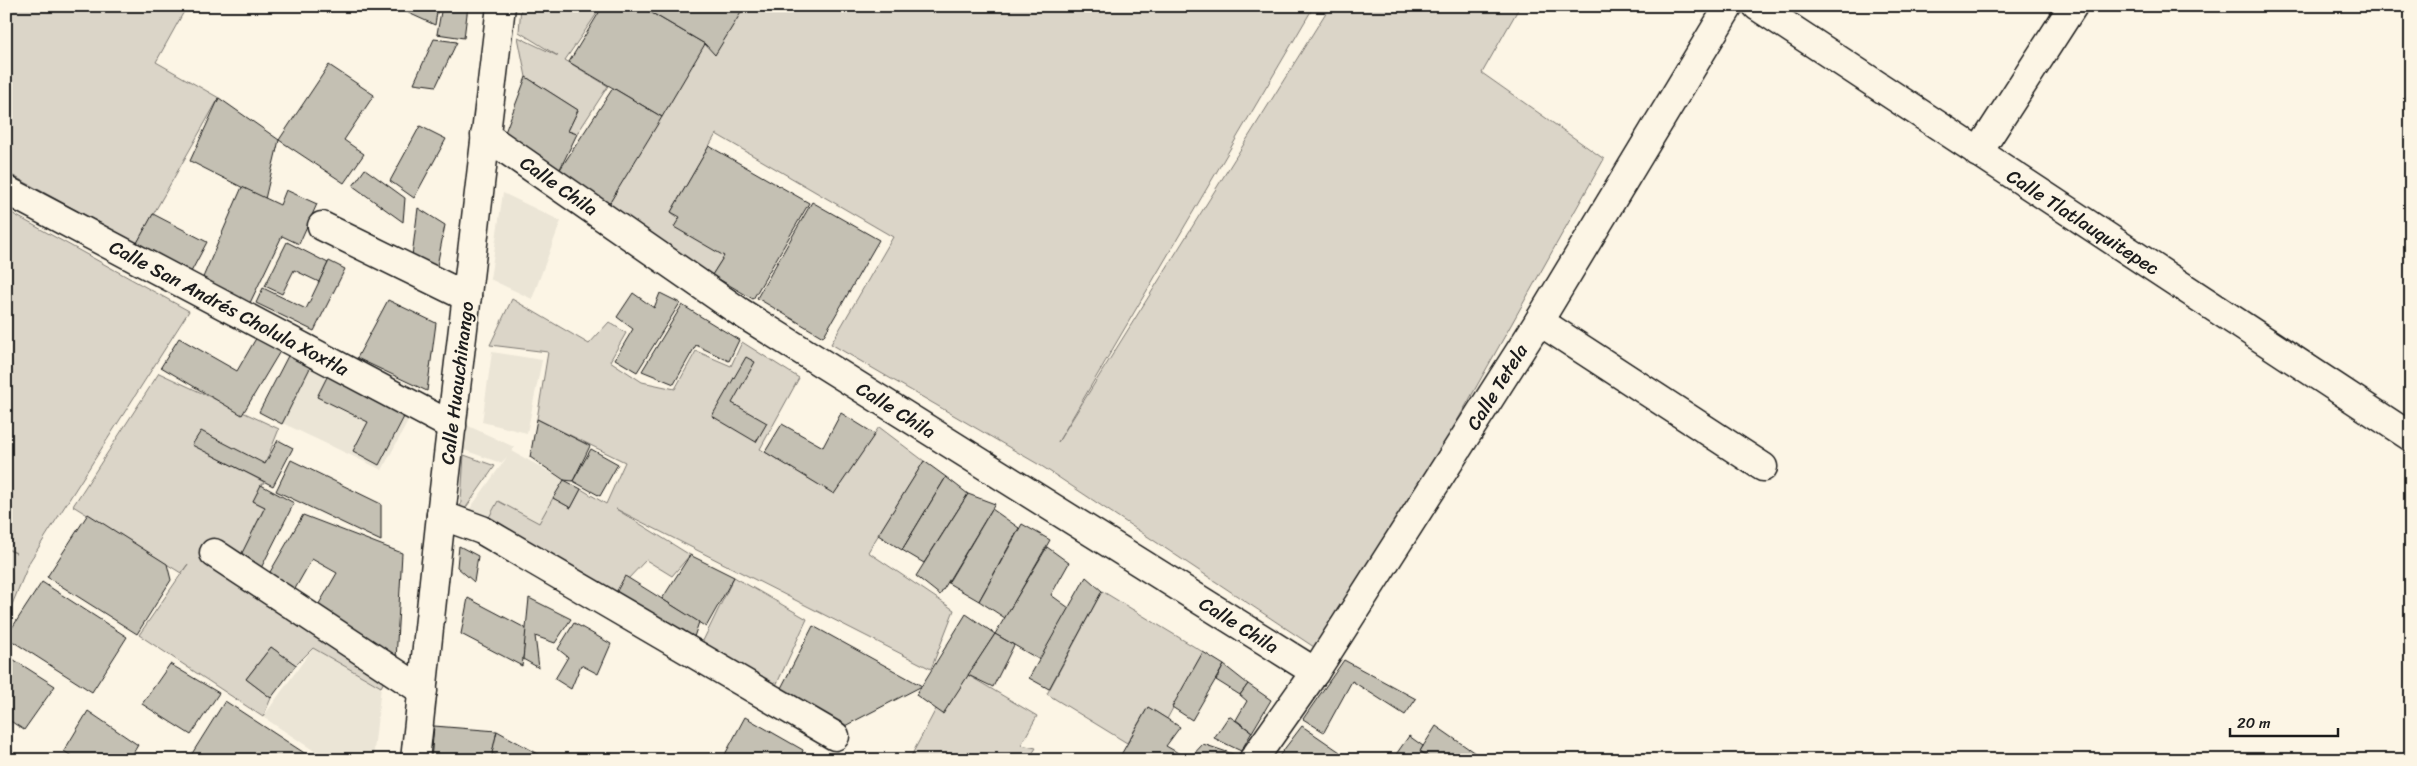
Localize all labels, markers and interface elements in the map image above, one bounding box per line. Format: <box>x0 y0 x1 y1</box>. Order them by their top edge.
street label: Calle Chila <box>513 147 605 225</box>
street label: Calle Tlatlauquitepec <box>2000 160 2167 284</box>
street label: Calle San Andrés Cholula Xoxtla <box>103 231 355 386</box>
street label: Calle Huauchinango <box>431 299 483 467</box>
street label: Calle Tetela <box>1457 337 1537 437</box>
street label: Calle Chila <box>850 372 943 448</box>
street label: Calle Chila <box>1193 587 1286 663</box>
scale bar <box>2230 706 2337 738</box>
text: 20 m <box>2237 710 2271 736</box>

